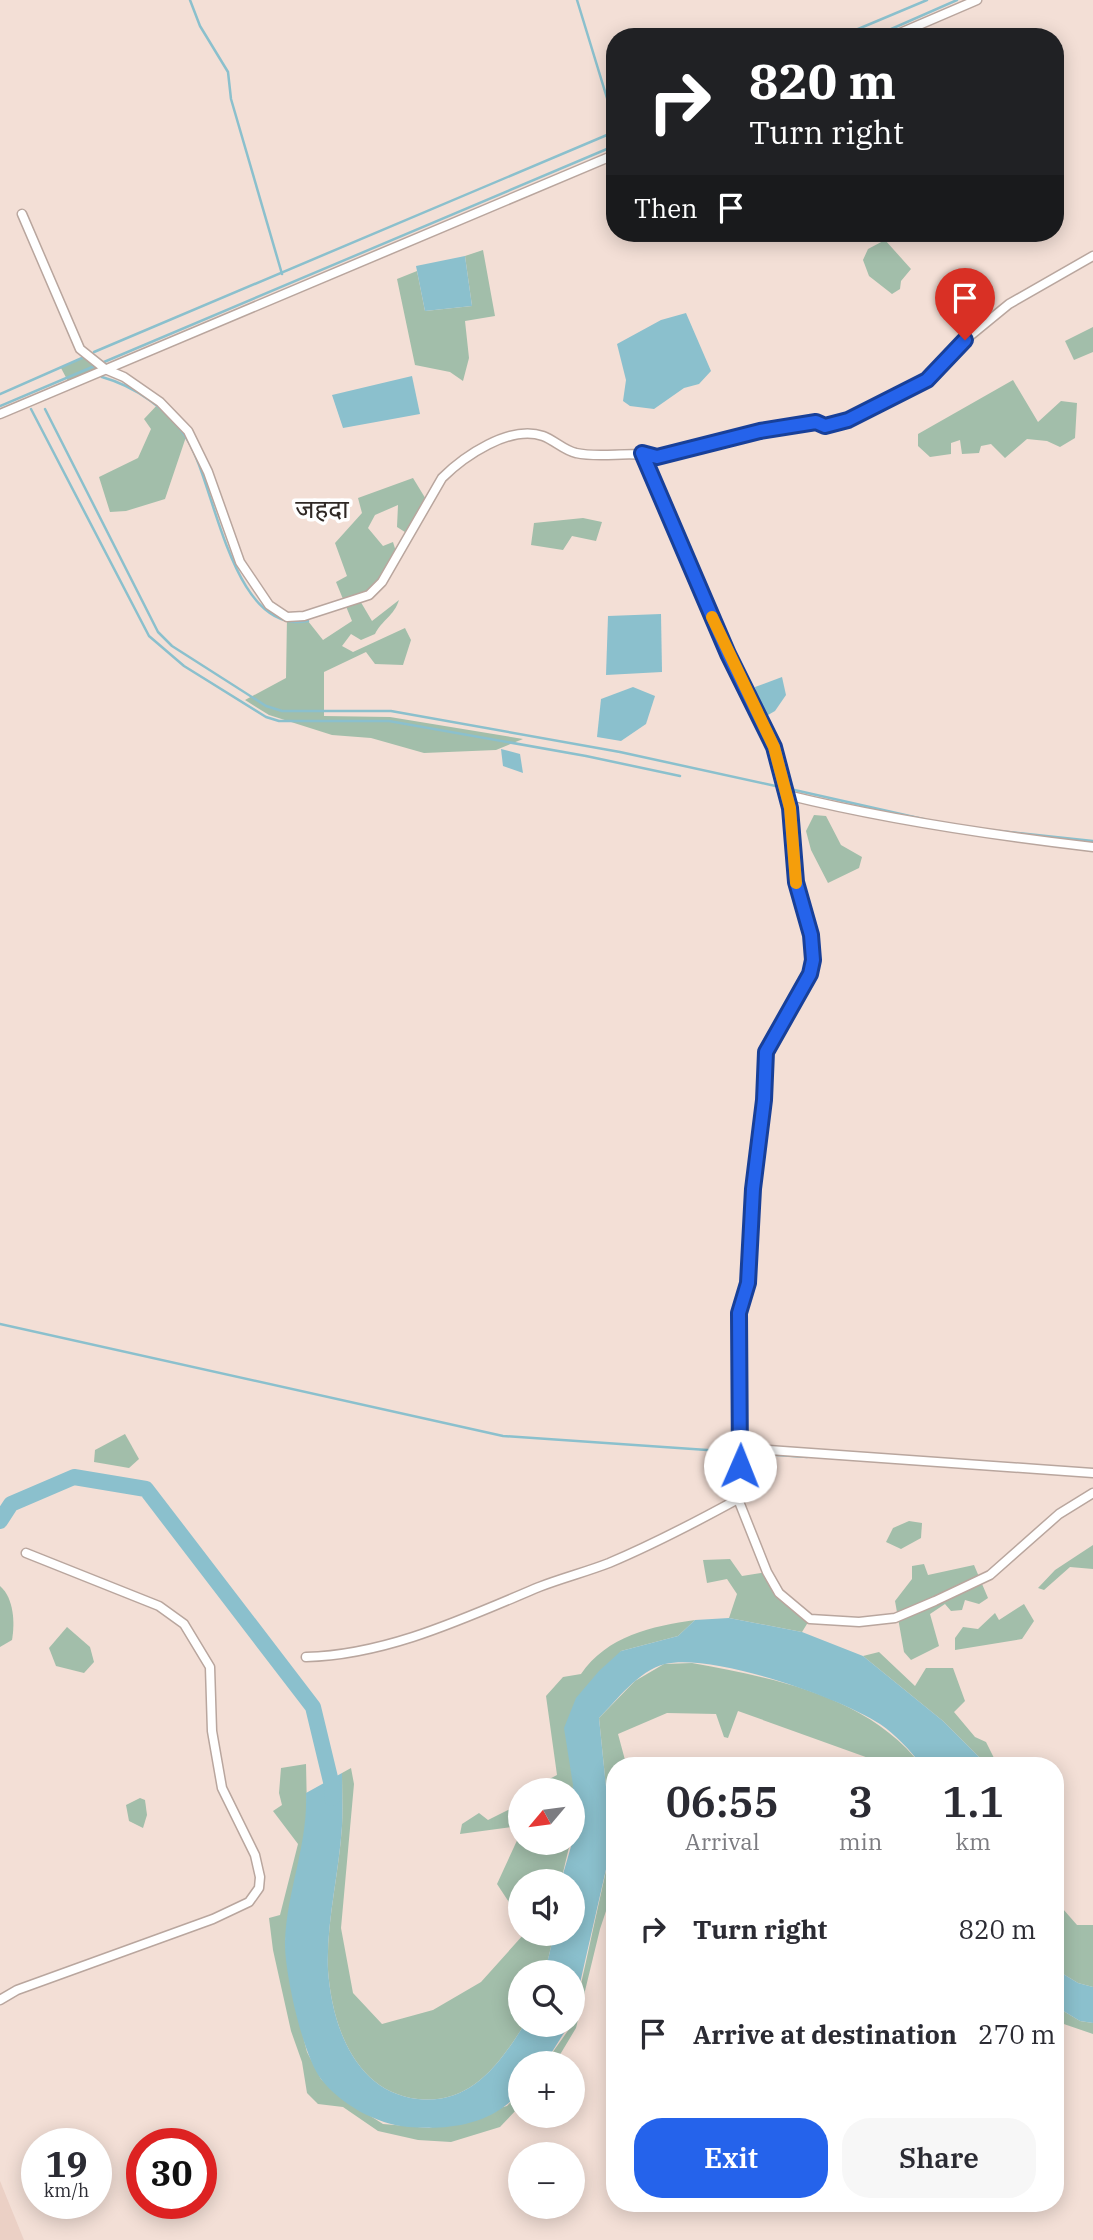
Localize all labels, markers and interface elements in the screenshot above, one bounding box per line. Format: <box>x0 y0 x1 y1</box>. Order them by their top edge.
text: 820 m <box>749 49 896 112</box>
icon: right <box>634 56 725 147</box>
text: Turn right <box>749 111 904 153</box>
icon: arrive <box>712 189 750 227</box>
text: Then <box>634 191 698 225</box>
pin <box>935 268 995 340</box>
icon: arrive <box>946 279 984 317</box>
district label: जहदा <box>295 491 350 525</box>
position arrow <box>703 1429 777 1503</box>
text: 06:55 <box>666 1774 779 1829</box>
text: 3 <box>848 1774 873 1829</box>
text: 1.1 <box>942 1774 1004 1829</box>
north arrow <box>508 1778 584 1855</box>
map controls <box>508 1778 585 2219</box>
text: Arrival <box>685 1826 760 1856</box>
text: min <box>839 1826 883 1856</box>
text: km <box>956 1826 991 1856</box>
button: sound <box>508 1869 585 1946</box>
icon: right <box>634 1910 672 1948</box>
text: Turn right <box>693 1912 827 1946</box>
text: 820 m <box>958 1912 1036 1946</box>
button: search <box>508 1960 585 2037</box>
icon: arrive <box>634 2015 672 2053</box>
text: Arrive at destination <box>693 2017 957 2051</box>
text: 270 m <box>978 2017 1056 2051</box>
button: + <box>508 2051 585 2128</box>
button: Exit <box>634 2118 828 2198</box>
button: Share <box>842 2118 1036 2198</box>
speed limit sign: 30 <box>126 2128 217 2219</box>
text: 19 <box>45 2141 88 2187</box>
button: − <box>508 2142 585 2219</box>
text: km/h <box>44 2179 89 2202</box>

